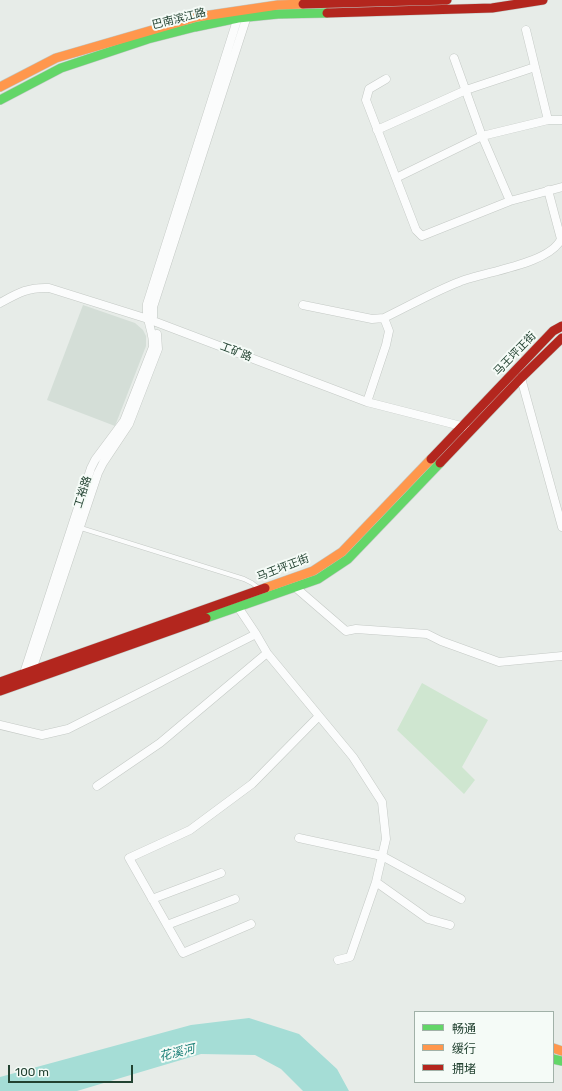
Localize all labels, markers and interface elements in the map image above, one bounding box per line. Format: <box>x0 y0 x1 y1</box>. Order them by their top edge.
street label: 巴南滨江路 <box>151 6 207 32</box>
street label: 马王坪正街 <box>491 330 539 378</box>
street label: 工矿路 <box>218 340 254 364</box>
street label: 工裕路 <box>72 474 94 510</box>
street label: 马王坪正街 <box>255 552 311 584</box>
legend <box>414 1011 554 1083</box>
text: 畅通 <box>452 1022 476 1036</box>
water label: 花溪河 <box>158 1042 196 1064</box>
text: 缓行 <box>452 1042 476 1056</box>
scale bar <box>10 1057 135 1083</box>
text: 拥堵 <box>452 1062 476 1076</box>
text: 100 m <box>15 1065 49 1079</box>

